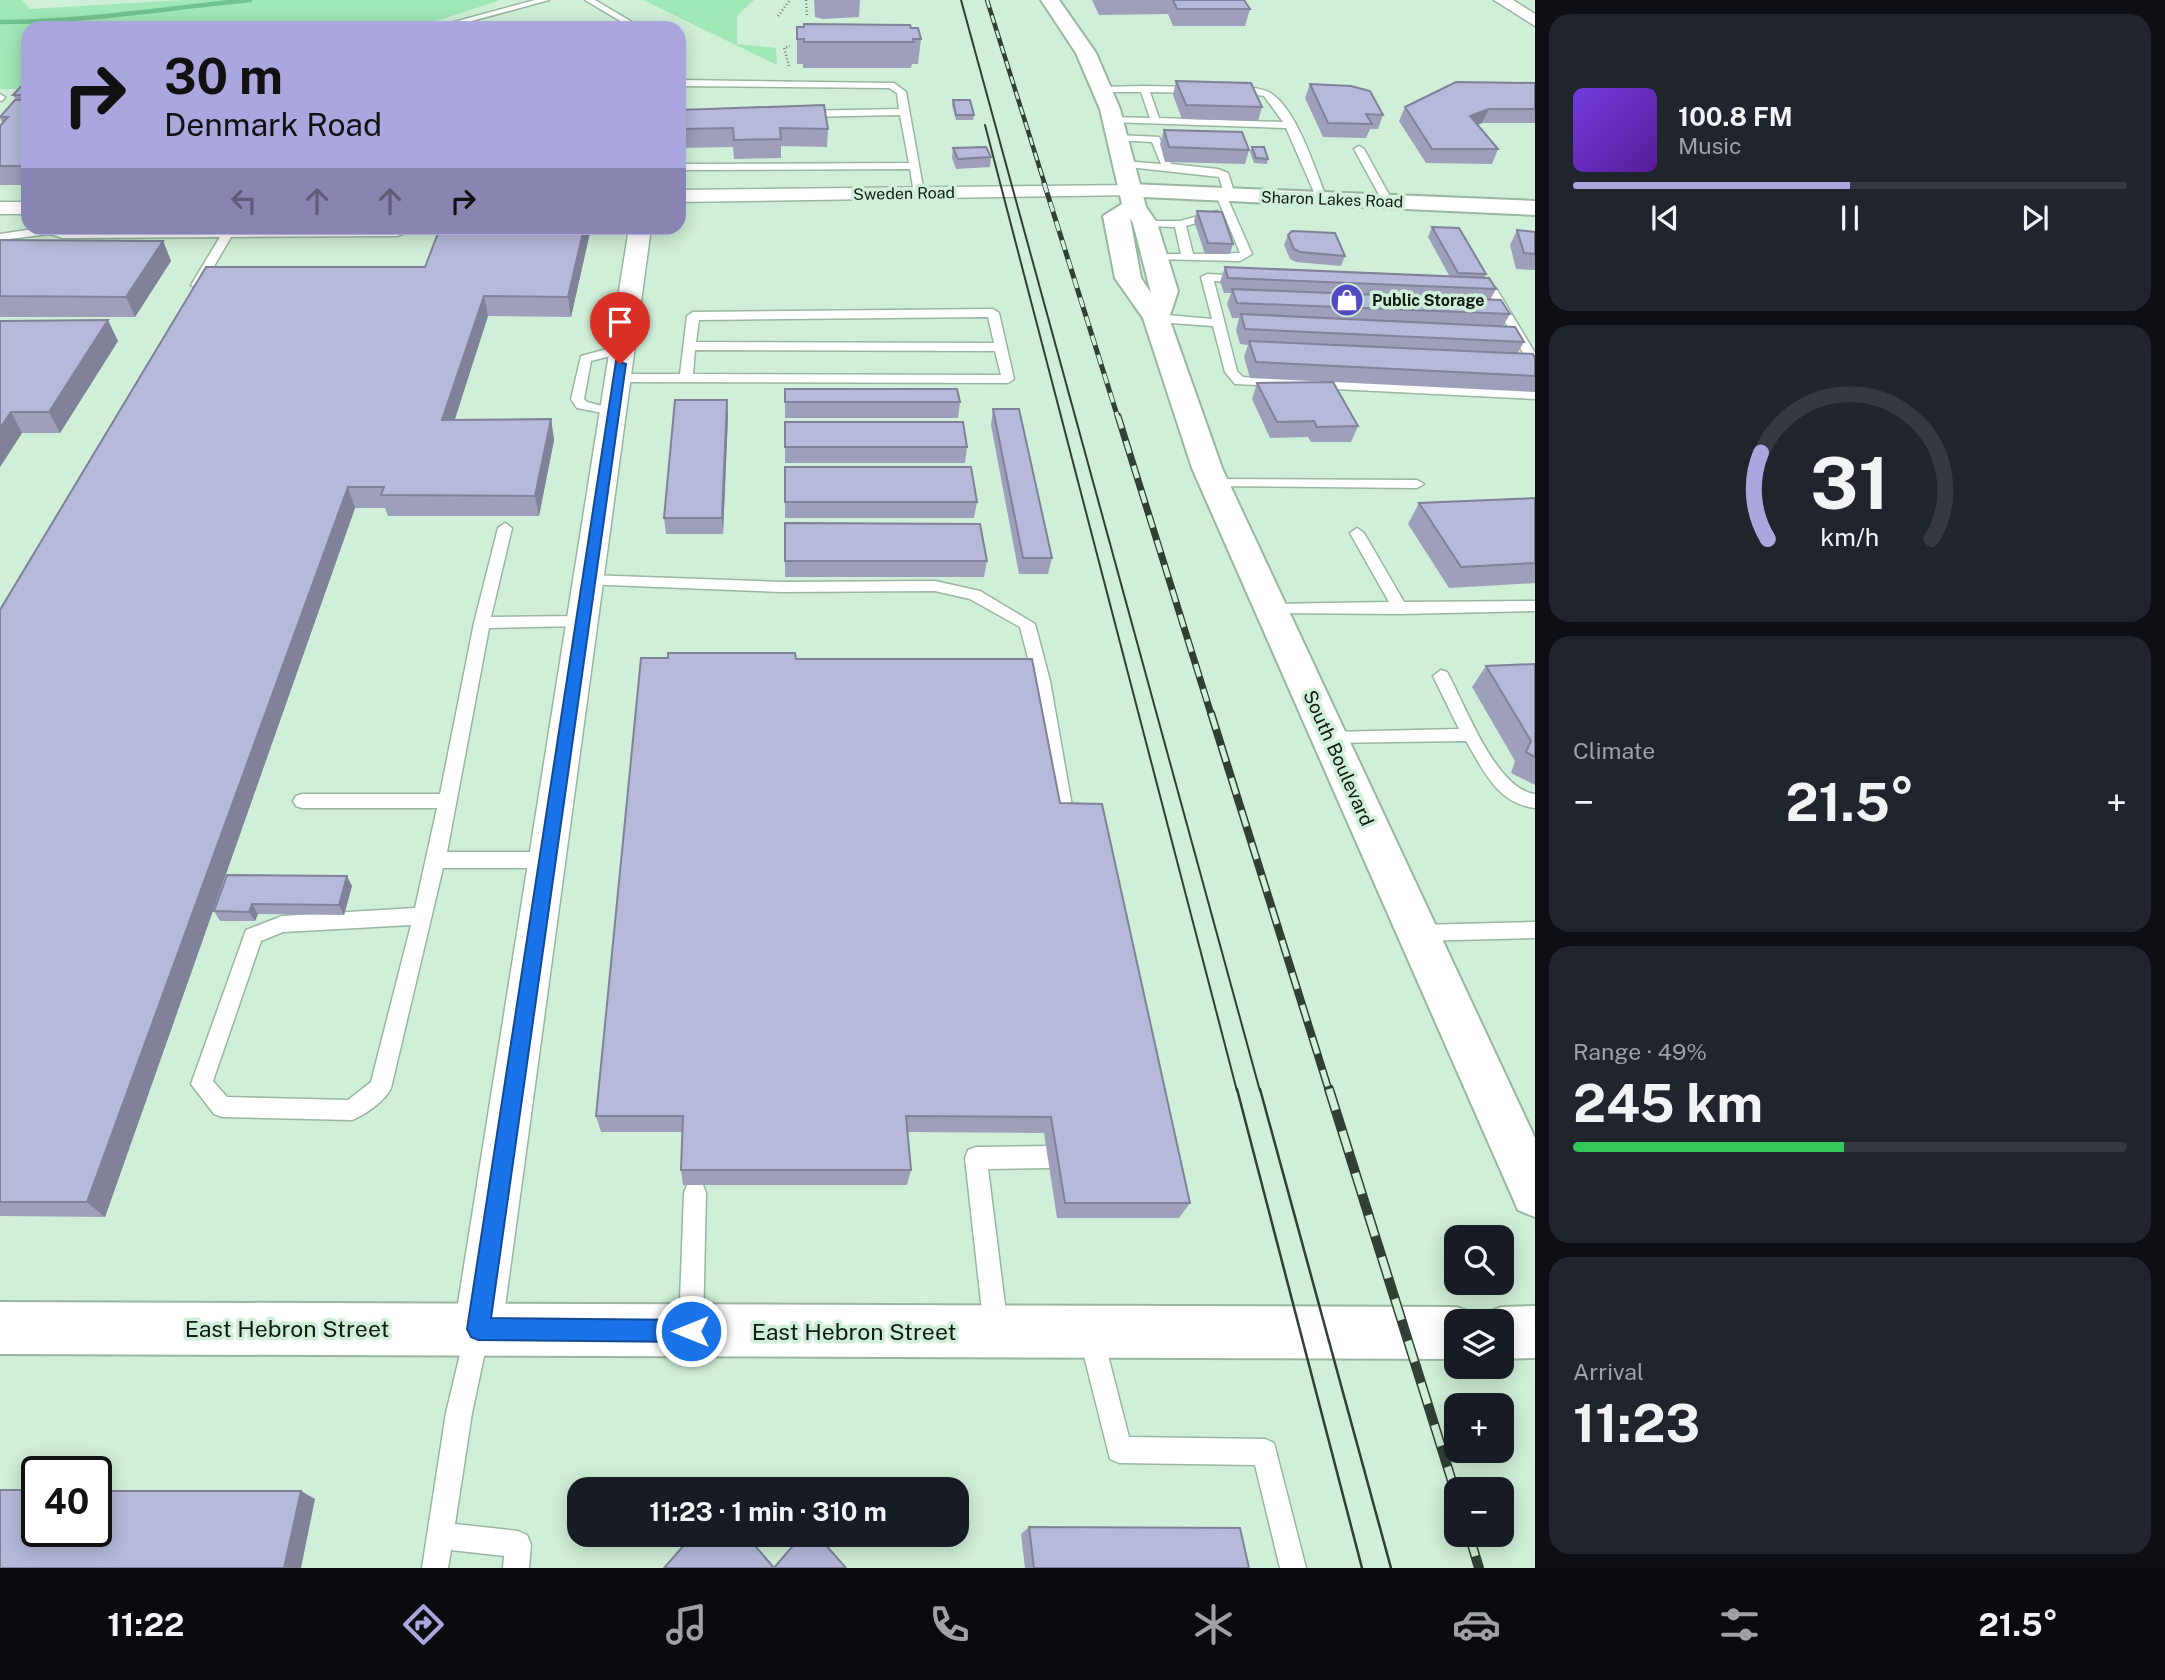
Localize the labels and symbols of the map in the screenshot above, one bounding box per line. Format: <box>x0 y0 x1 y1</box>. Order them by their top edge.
street label: Sweden Road <box>853 183 955 204</box>
street label: Sharon Lakes Road <box>1261 188 1403 211</box>
shop icon: Public Storage <box>1328 281 1366 319</box>
place label: Public Storage <box>1372 291 1484 310</box>
pin <box>590 292 650 364</box>
street label: South Boulevard <box>1299 687 1379 829</box>
position arrow <box>654 1294 728 1368</box>
street label: East Hebron Street <box>185 1315 389 1342</box>
street label: East Hebron Street <box>752 1318 956 1345</box>
speed limit sign: 40 <box>21 1456 112 1547</box>

